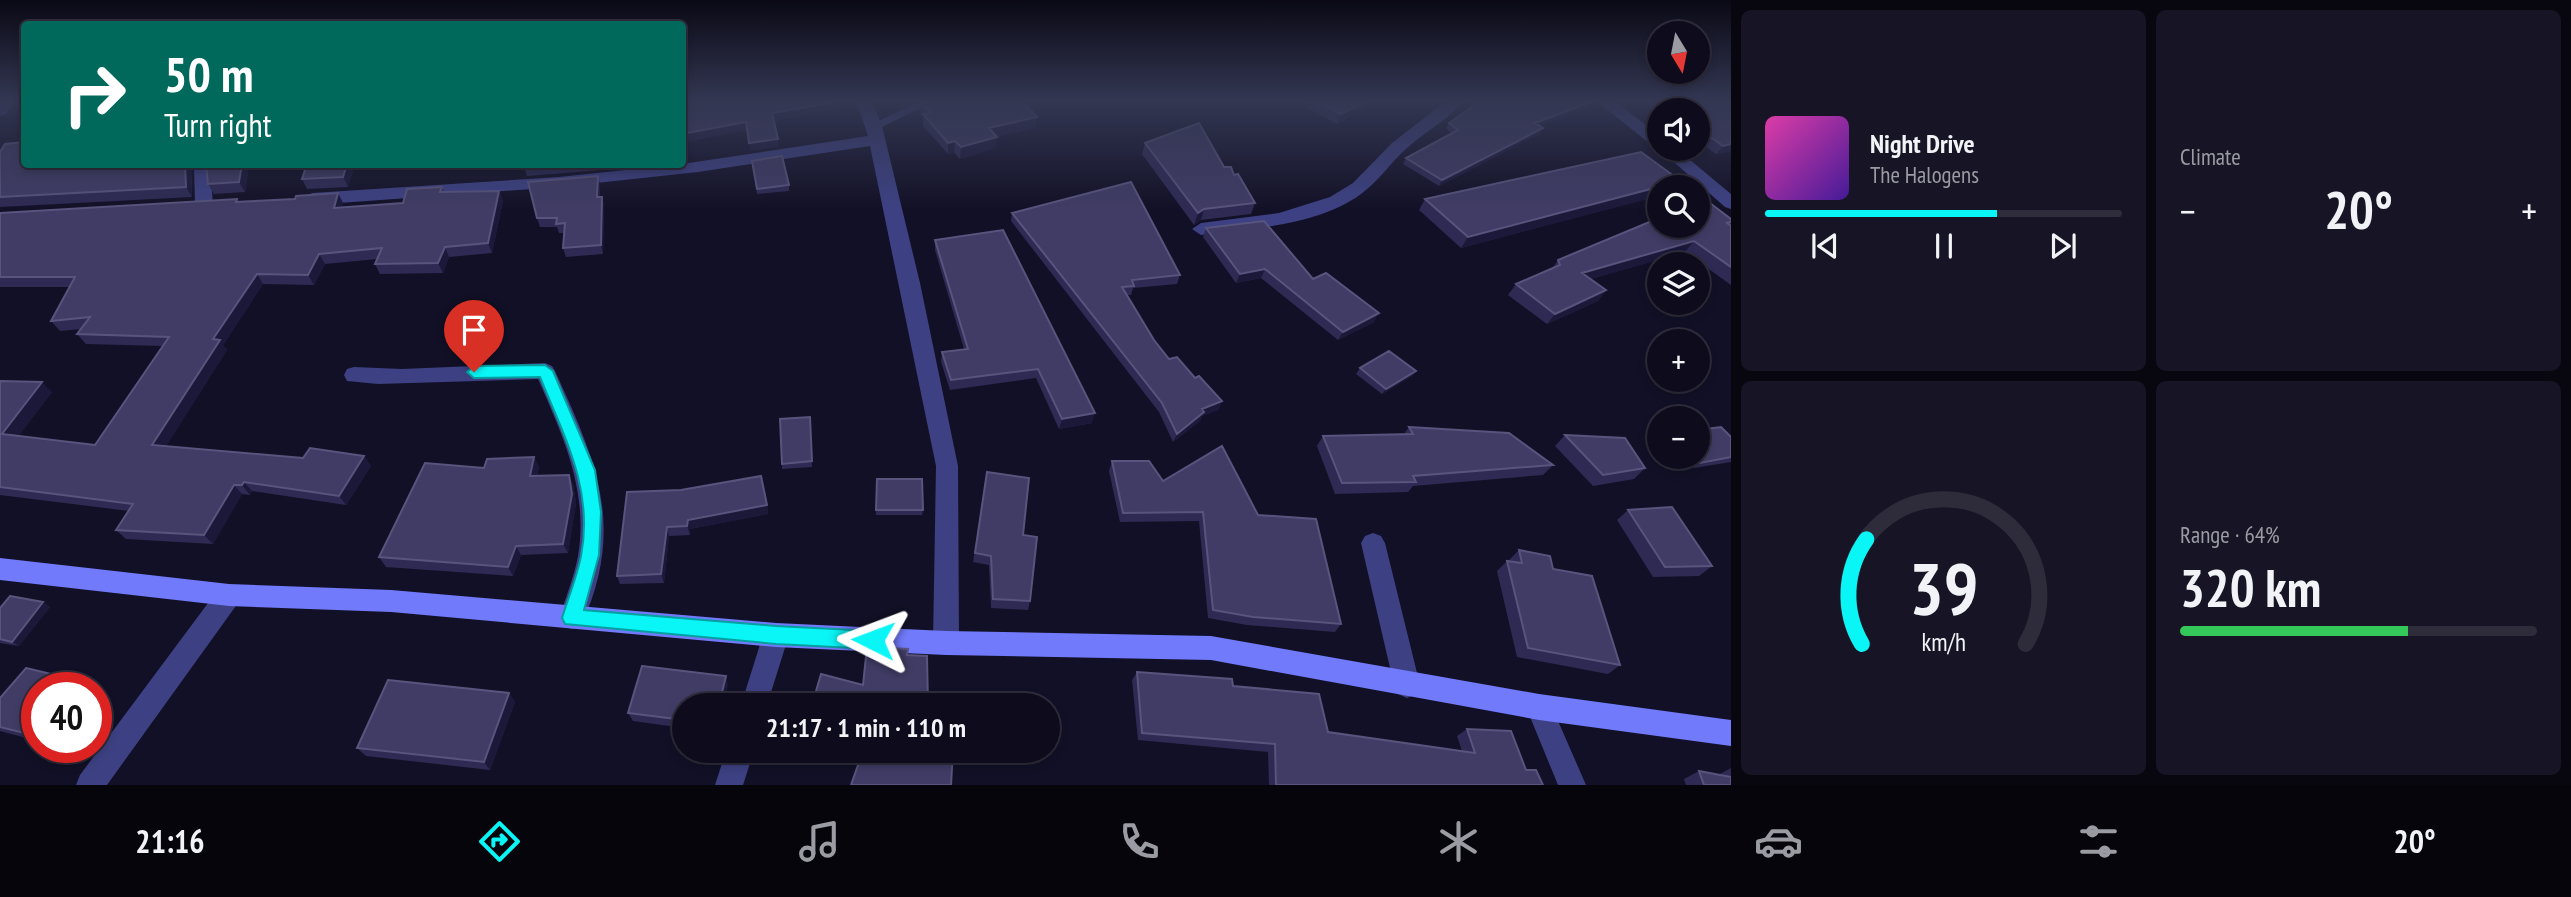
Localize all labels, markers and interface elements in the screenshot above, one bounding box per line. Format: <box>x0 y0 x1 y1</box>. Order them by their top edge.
north arrow <box>1647 21 1710 84</box>
map controls <box>1647 21 1710 469</box>
text: 50 m <box>164 42 253 106</box>
icon: right <box>49 49 140 140</box>
button: sound <box>1647 98 1710 161</box>
text: Turn right <box>164 104 272 146</box>
text: Night Drive <box>1870 127 1975 160</box>
text: Climate <box>2180 142 2241 171</box>
text: The Halogens <box>1870 160 1979 189</box>
button: search <box>1647 175 1710 238</box>
text: 20° <box>2324 176 2393 243</box>
text: − <box>2180 186 2196 235</box>
text: + <box>2521 186 2537 235</box>
icon: previous <box>1806 227 1844 265</box>
icon: pause <box>1925 227 1963 265</box>
icon: next <box>2044 227 2082 265</box>
button: layers <box>1647 252 1710 315</box>
pin <box>444 300 504 372</box>
icon: arrive <box>455 311 493 349</box>
button: + <box>1647 329 1710 392</box>
button: − <box>1647 406 1710 469</box>
text: Range · 64% <box>2180 520 2280 549</box>
text: 39 <box>1909 540 1978 634</box>
text: 320 km <box>2180 554 2321 621</box>
position arrow <box>836 603 910 677</box>
text: km/h <box>1921 626 1966 658</box>
speed limit sign: 40 <box>21 672 112 763</box>
text: 21:17 · 1 min · 110 m <box>766 711 966 744</box>
icon: directions <box>475 817 524 866</box>
icon: music <box>795 817 844 866</box>
icon: phone <box>1115 817 1164 866</box>
icon: climate <box>1434 817 1483 866</box>
icon: car <box>1754 817 1803 866</box>
icon: filters <box>2074 817 2123 866</box>
text: 21:16 <box>135 820 205 862</box>
text: 20° <box>2393 820 2436 862</box>

